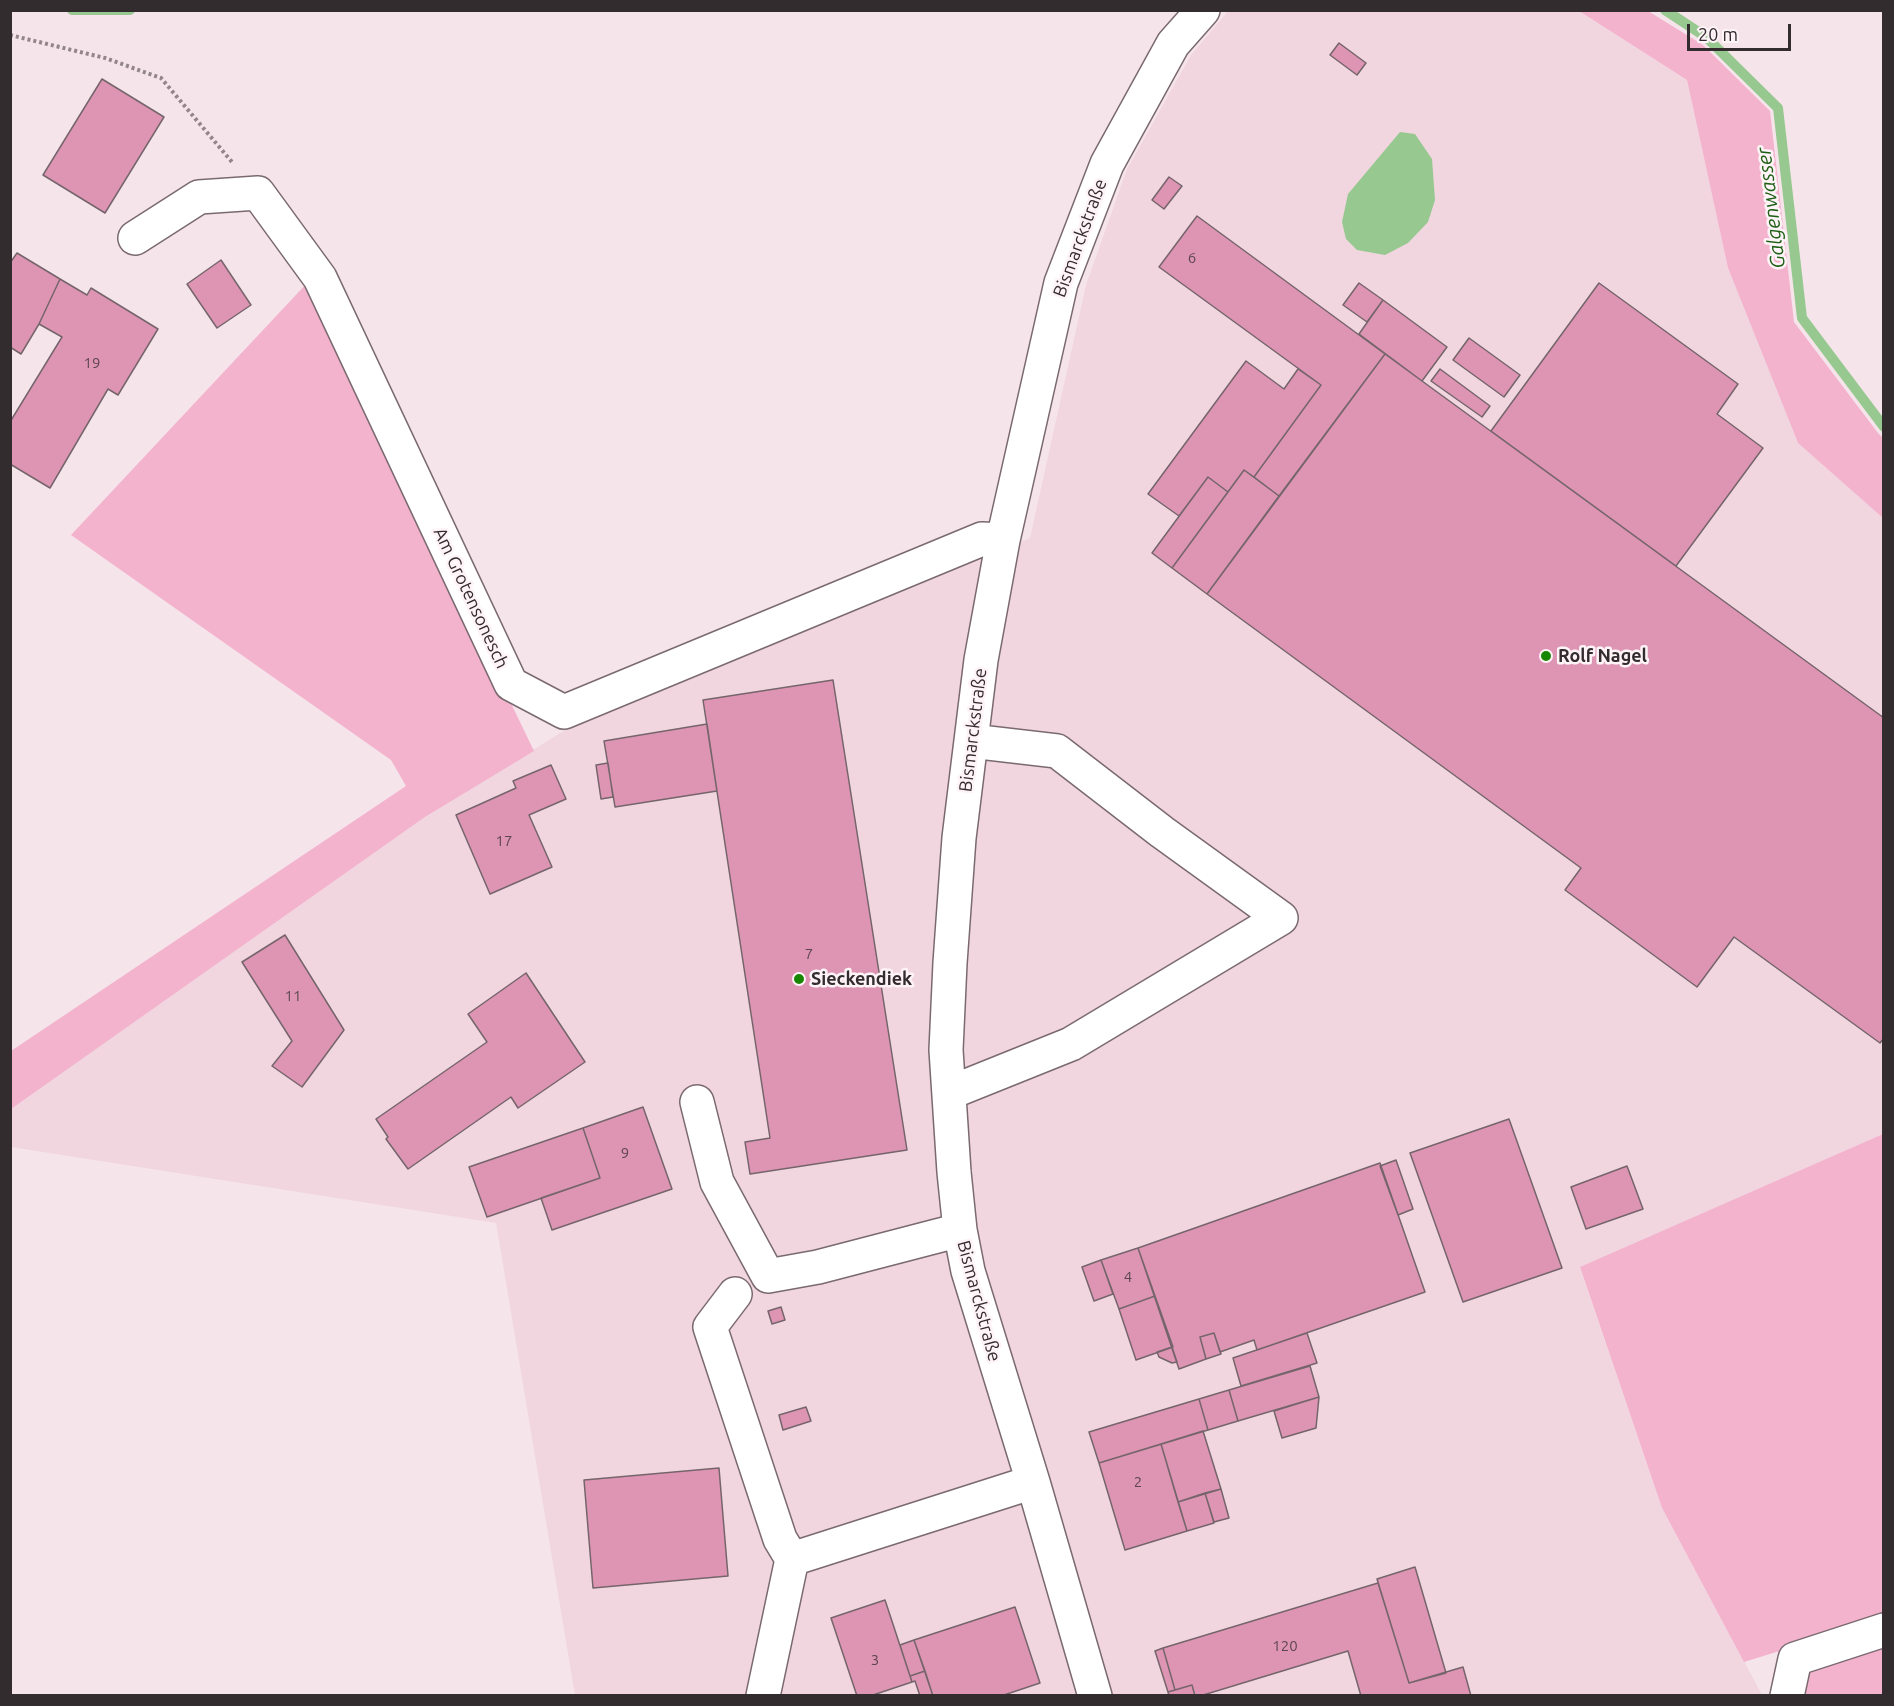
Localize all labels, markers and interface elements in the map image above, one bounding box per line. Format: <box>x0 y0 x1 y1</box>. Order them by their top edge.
scale bar <box>1690 12 1794 50</box>
text: 20 m <box>1698 24 1738 44</box>
water label: Galgenwasser <box>1752 146 1790 270</box>
street label: Bismarckstraße <box>1049 176 1111 300</box>
house number: 6 <box>1188 249 1196 267</box>
house number: 19 <box>84 354 100 372</box>
street label: Am Grotensonesch <box>429 524 513 672</box>
place label: Rolf Nagel <box>1558 645 1647 667</box>
marker: Rolf Nagel <box>1539 649 1553 663</box>
street label: Bismarckstraße <box>955 667 991 793</box>
house number: 17 <box>496 832 512 850</box>
house number: 7 <box>805 945 813 963</box>
place label: Sieckendiek <box>811 968 912 990</box>
marker: Sieckendiek <box>792 972 806 986</box>
house number: 11 <box>285 987 301 1005</box>
house number: 9 <box>621 1144 629 1162</box>
street label: Bismarckstraße <box>952 1238 1006 1364</box>
house number: 4 <box>1124 1268 1132 1286</box>
house number: 2 <box>1134 1473 1142 1491</box>
house number: 120 <box>1272 1637 1298 1655</box>
house number: 3 <box>871 1651 879 1669</box>

